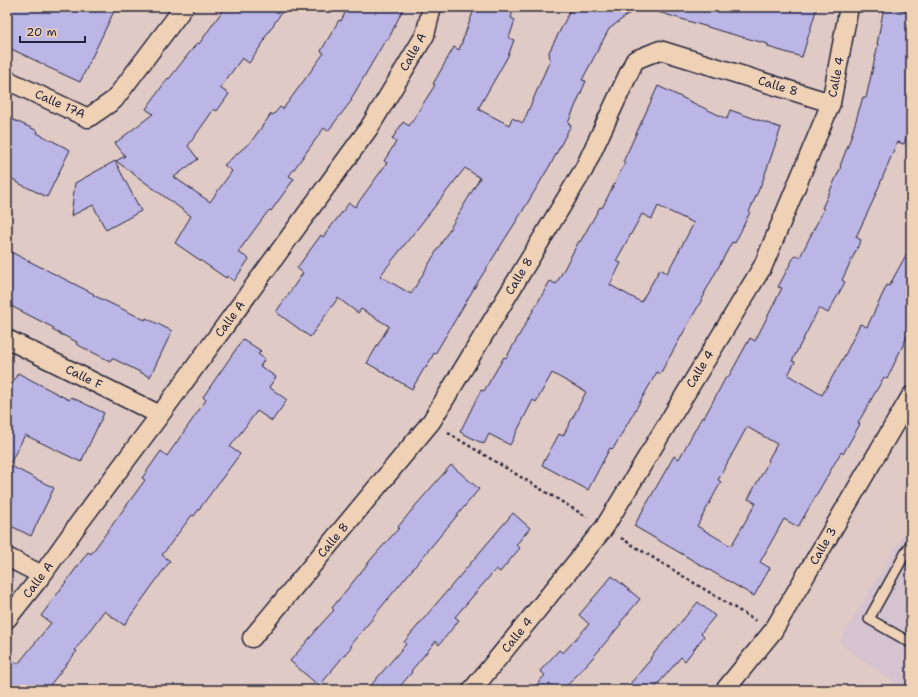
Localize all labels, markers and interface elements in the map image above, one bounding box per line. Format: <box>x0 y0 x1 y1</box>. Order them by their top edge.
scale bar <box>20 18 85 44</box>
text: 20 m <box>26 24 57 40</box>
street label: Calle A <box>396 30 430 74</box>
street label: Calle 4 <box>824 55 848 99</box>
street label: Calle 8 <box>756 72 800 100</box>
street label: Calle 17A <box>32 86 88 122</box>
street label: Calle 8 <box>502 254 536 298</box>
street label: Calle A <box>211 297 249 340</box>
street label: Calle 4 <box>683 347 717 391</box>
street label: Calle F <box>63 361 105 393</box>
street label: Calle 8 <box>314 519 352 561</box>
street label: Calle 3 <box>806 524 840 568</box>
street label: Calle A <box>19 558 57 601</box>
street label: Calle 4 <box>498 614 536 656</box>

